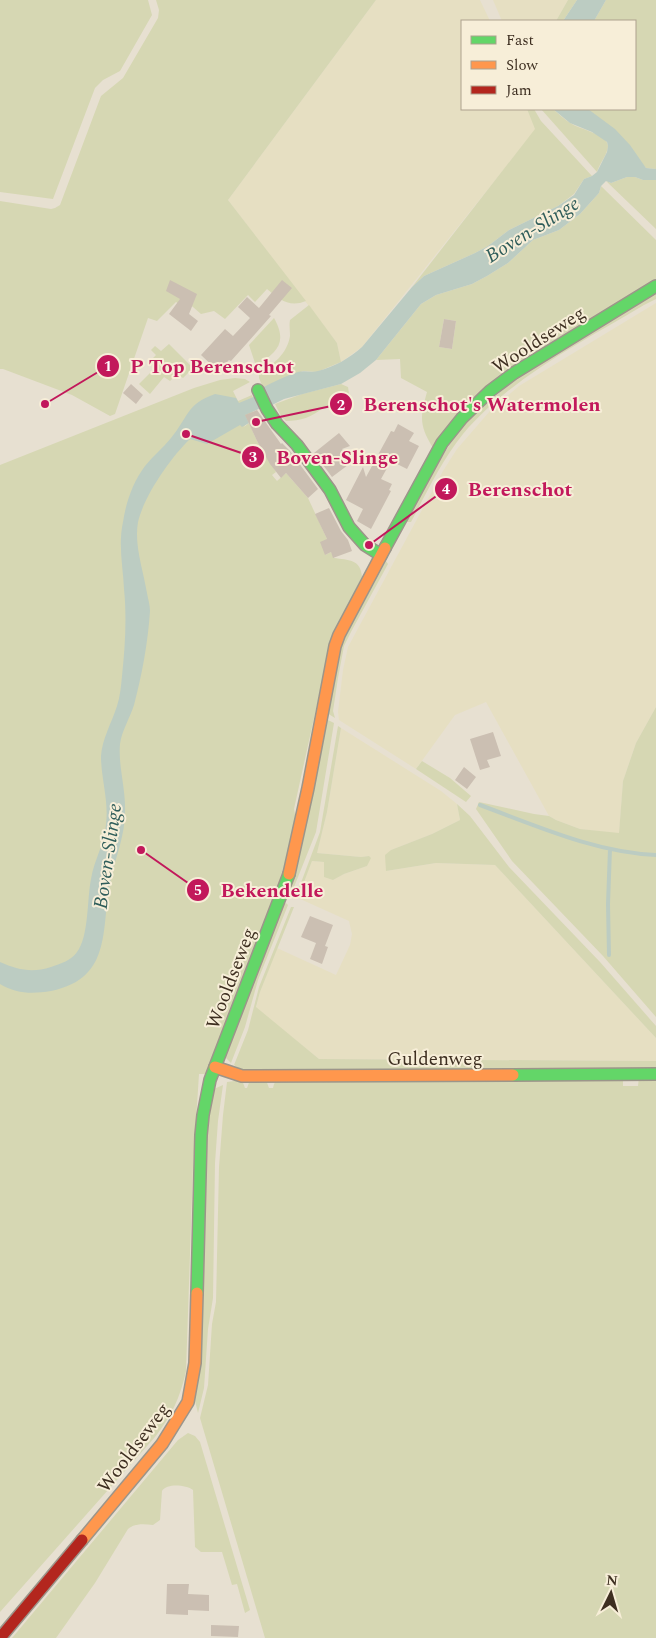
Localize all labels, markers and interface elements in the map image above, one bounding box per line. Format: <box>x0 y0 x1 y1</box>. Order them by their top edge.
legend <box>461 20 636 110</box>
text: Fast <box>506 29 534 52</box>
text: Slow <box>506 54 538 77</box>
text: Jam <box>506 79 532 102</box>
water label: Boven-Slinge <box>479 189 586 271</box>
street label: Wooldseweg <box>486 299 591 381</box>
callout: P Top Berenschot <box>95 348 304 383</box>
text: P Top Berenschot <box>130 352 294 382</box>
text: 1 <box>104 355 112 378</box>
callout: Berenschot's Watermolen <box>328 387 611 422</box>
text: Berenschot's Watermolen <box>363 390 601 420</box>
text: 2 <box>337 394 345 417</box>
callout: Boven-Slinge <box>241 439 408 474</box>
text: Boven-Slinge <box>276 443 398 473</box>
text: 3 <box>249 446 257 469</box>
callout: Berenschot <box>433 472 583 507</box>
text: Berenschot <box>468 475 573 505</box>
text: 4 <box>442 478 451 501</box>
water label: Boven-Slinge <box>86 801 130 911</box>
callout: Bekendelle <box>185 872 333 907</box>
text: Bekendelle <box>221 876 323 906</box>
text: 5 <box>194 879 202 902</box>
street label: Wooldseweg <box>199 924 264 1033</box>
street label: Guldenweg <box>387 1045 483 1074</box>
street label: Wooldseweg <box>91 1397 178 1499</box>
north arrow <box>586 1568 636 1618</box>
text: N <box>605 1570 619 1592</box>

